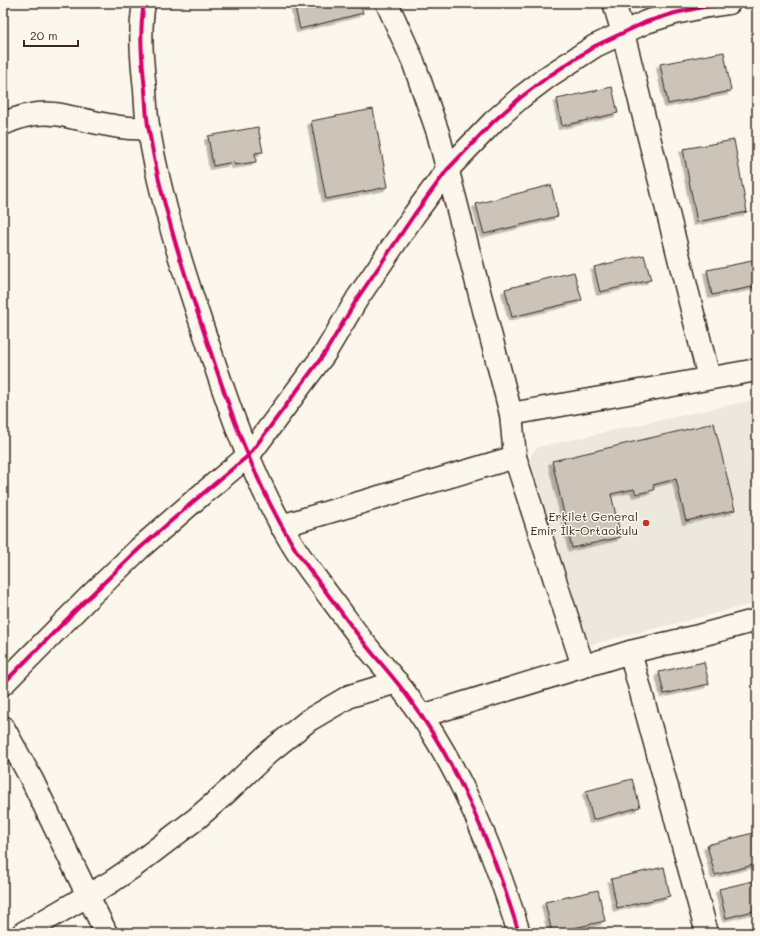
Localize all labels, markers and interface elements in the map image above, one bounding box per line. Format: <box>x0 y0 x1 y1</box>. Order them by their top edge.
scale bar <box>24 22 78 48</box>
text: 20 m <box>30 27 58 43</box>
place label: Erkilet General Emir İlk-Ortaokulu <box>530 508 638 538</box>
marker: Erkilet General Emir İlk-Ortaokulu <box>641 518 651 528</box>

